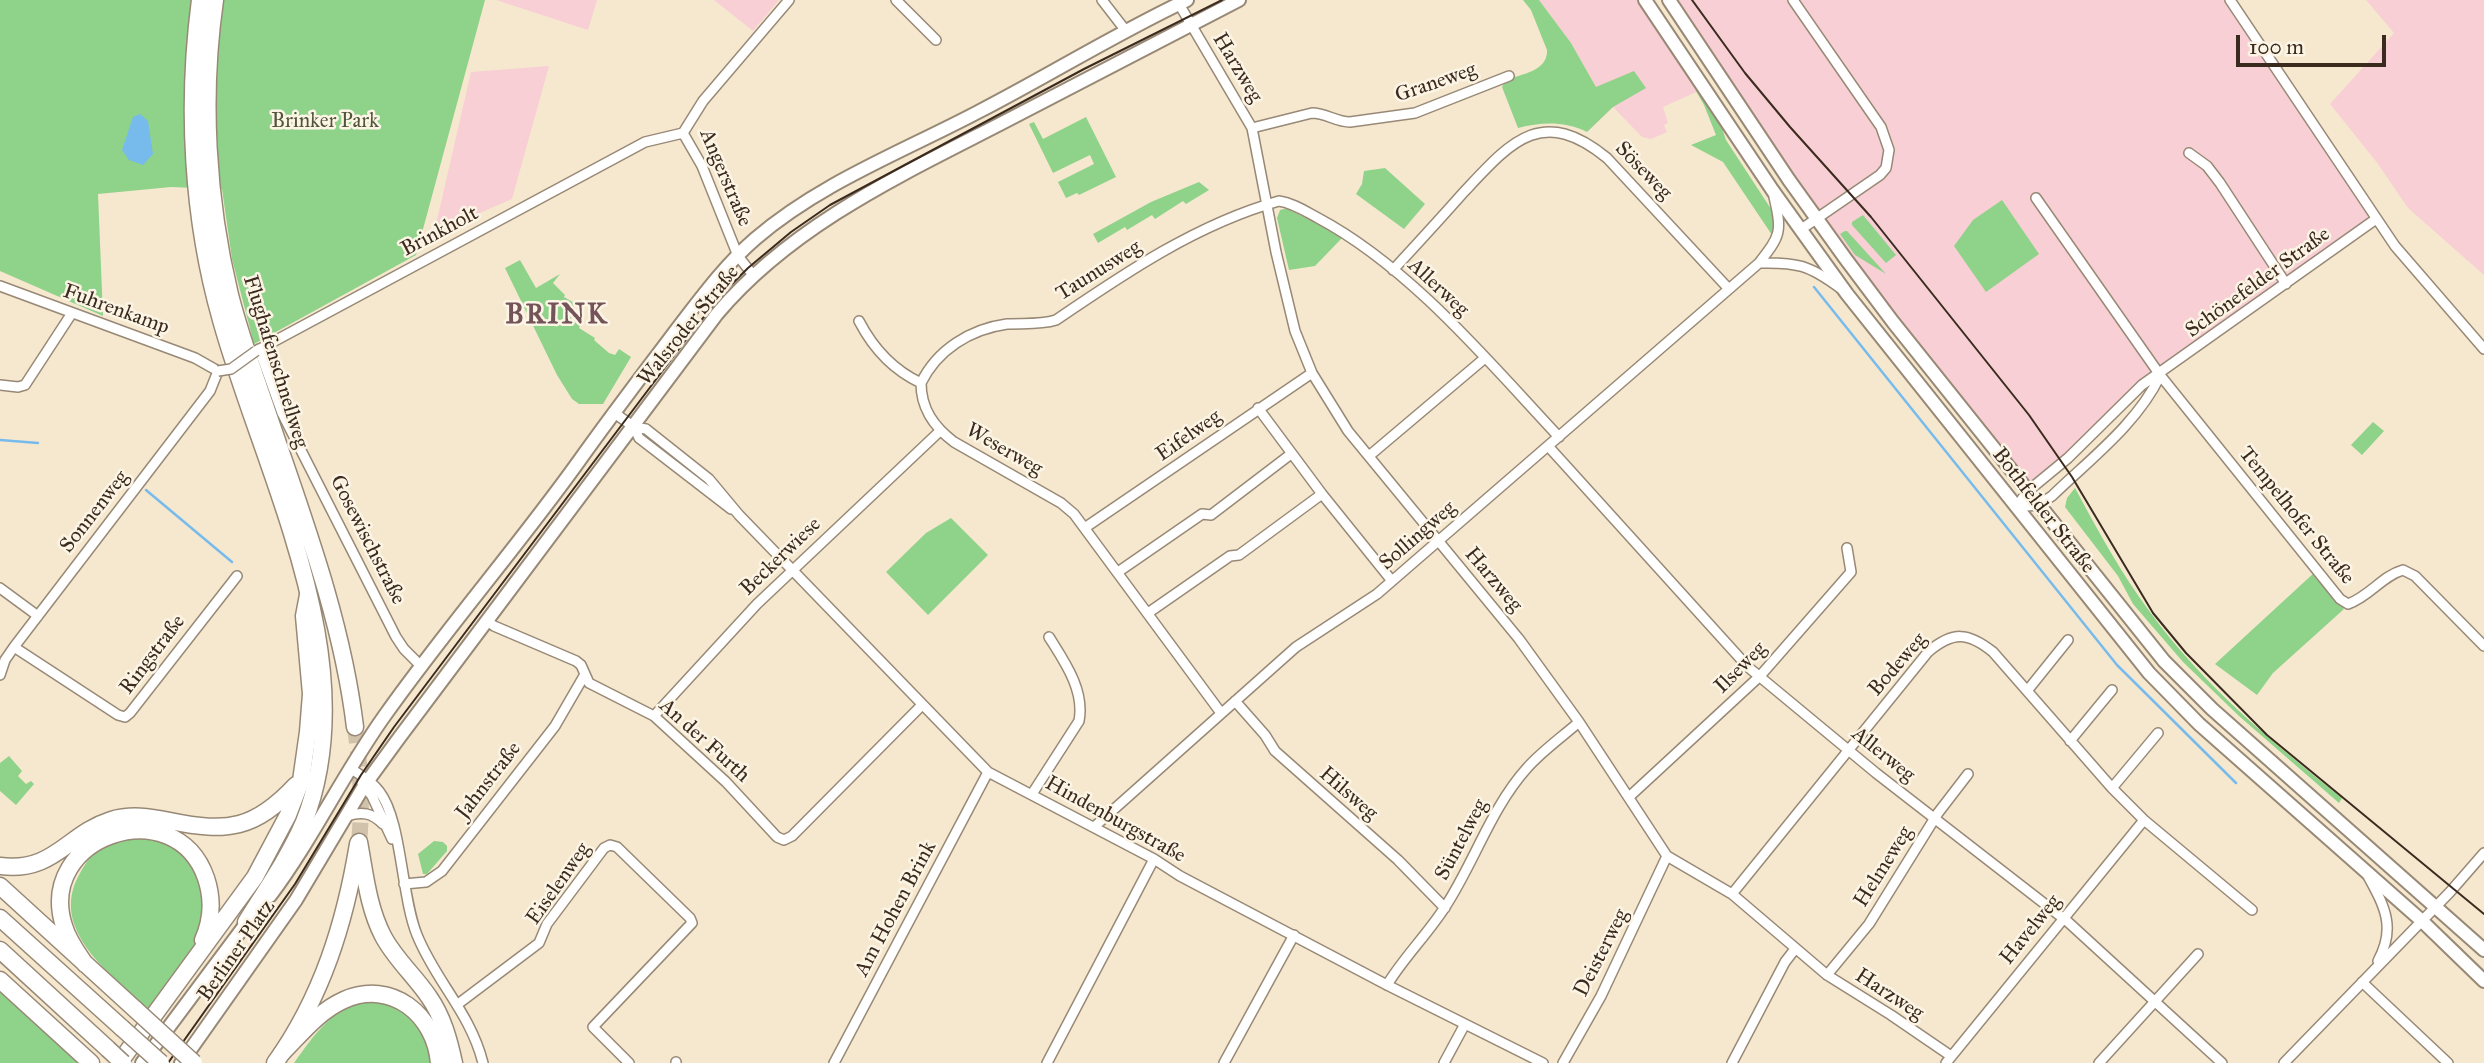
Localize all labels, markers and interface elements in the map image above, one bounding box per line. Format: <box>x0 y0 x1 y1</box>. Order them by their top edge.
scale bar <box>2239 21 2390 65</box>
street label: Harzweg <box>1206 29 1268 107</box>
text: 100 m <box>2249 34 2304 60</box>
street label: Graneweg <box>1392 57 1480 109</box>
park label: Brinker Park <box>271 109 379 135</box>
street label: Angerstraße <box>693 125 757 231</box>
street label: Söseweg <box>1609 137 1677 205</box>
street label: Brinkholt <box>397 201 483 263</box>
street label: Schönefelder Straße <box>2181 222 2335 344</box>
street label: Taunusweg <box>1052 235 1146 307</box>
street label: Allerweg <box>1402 253 1474 323</box>
street label: Walsroder Straße <box>633 261 745 391</box>
street label: Flughafenschnellweg <box>237 273 313 451</box>
street label: Fuhrenkamp <box>60 279 172 341</box>
district label: BRINK <box>506 299 608 333</box>
street label: Eifelweg <box>1151 404 1227 468</box>
street label: Weserweg <box>961 418 1047 482</box>
street label: Tempelhofer Straße <box>2233 442 2359 590</box>
street label: Bothfelder Straße <box>1986 443 2100 579</box>
street label: Sonnenweg <box>55 466 135 558</box>
street label: Gosewischstraße <box>324 471 410 609</box>
street label: Sollingweg <box>1374 496 1462 576</box>
street label: Beckerwiese <box>735 512 827 602</box>
street label: Harzweg <box>1459 543 1527 617</box>
street label: Ringstraße <box>115 610 191 700</box>
street label: Bodeweg <box>1864 628 1932 702</box>
street label: Ilseweg <box>1710 637 1772 699</box>
street label: An der Furth <box>653 694 755 788</box>
street label: Allerweg <box>1846 722 1920 788</box>
street label: Jahnstraße <box>451 737 527 825</box>
street label: Hilsweg <box>1314 762 1382 826</box>
street label: Hindenburgstraße <box>1041 771 1189 869</box>
street label: Süntelweg <box>1430 795 1494 885</box>
street label: Helmeweg <box>1849 822 1919 912</box>
street label: Am Hohen Brink <box>850 837 942 981</box>
street label: Eiselenweg <box>521 838 597 930</box>
street label: Havelweg <box>1995 890 2067 970</box>
street label: Berliner Platz <box>193 895 281 1007</box>
street label: Deisterweg <box>1569 905 1635 1001</box>
street label: Harzweg <box>1850 964 1928 1026</box>

